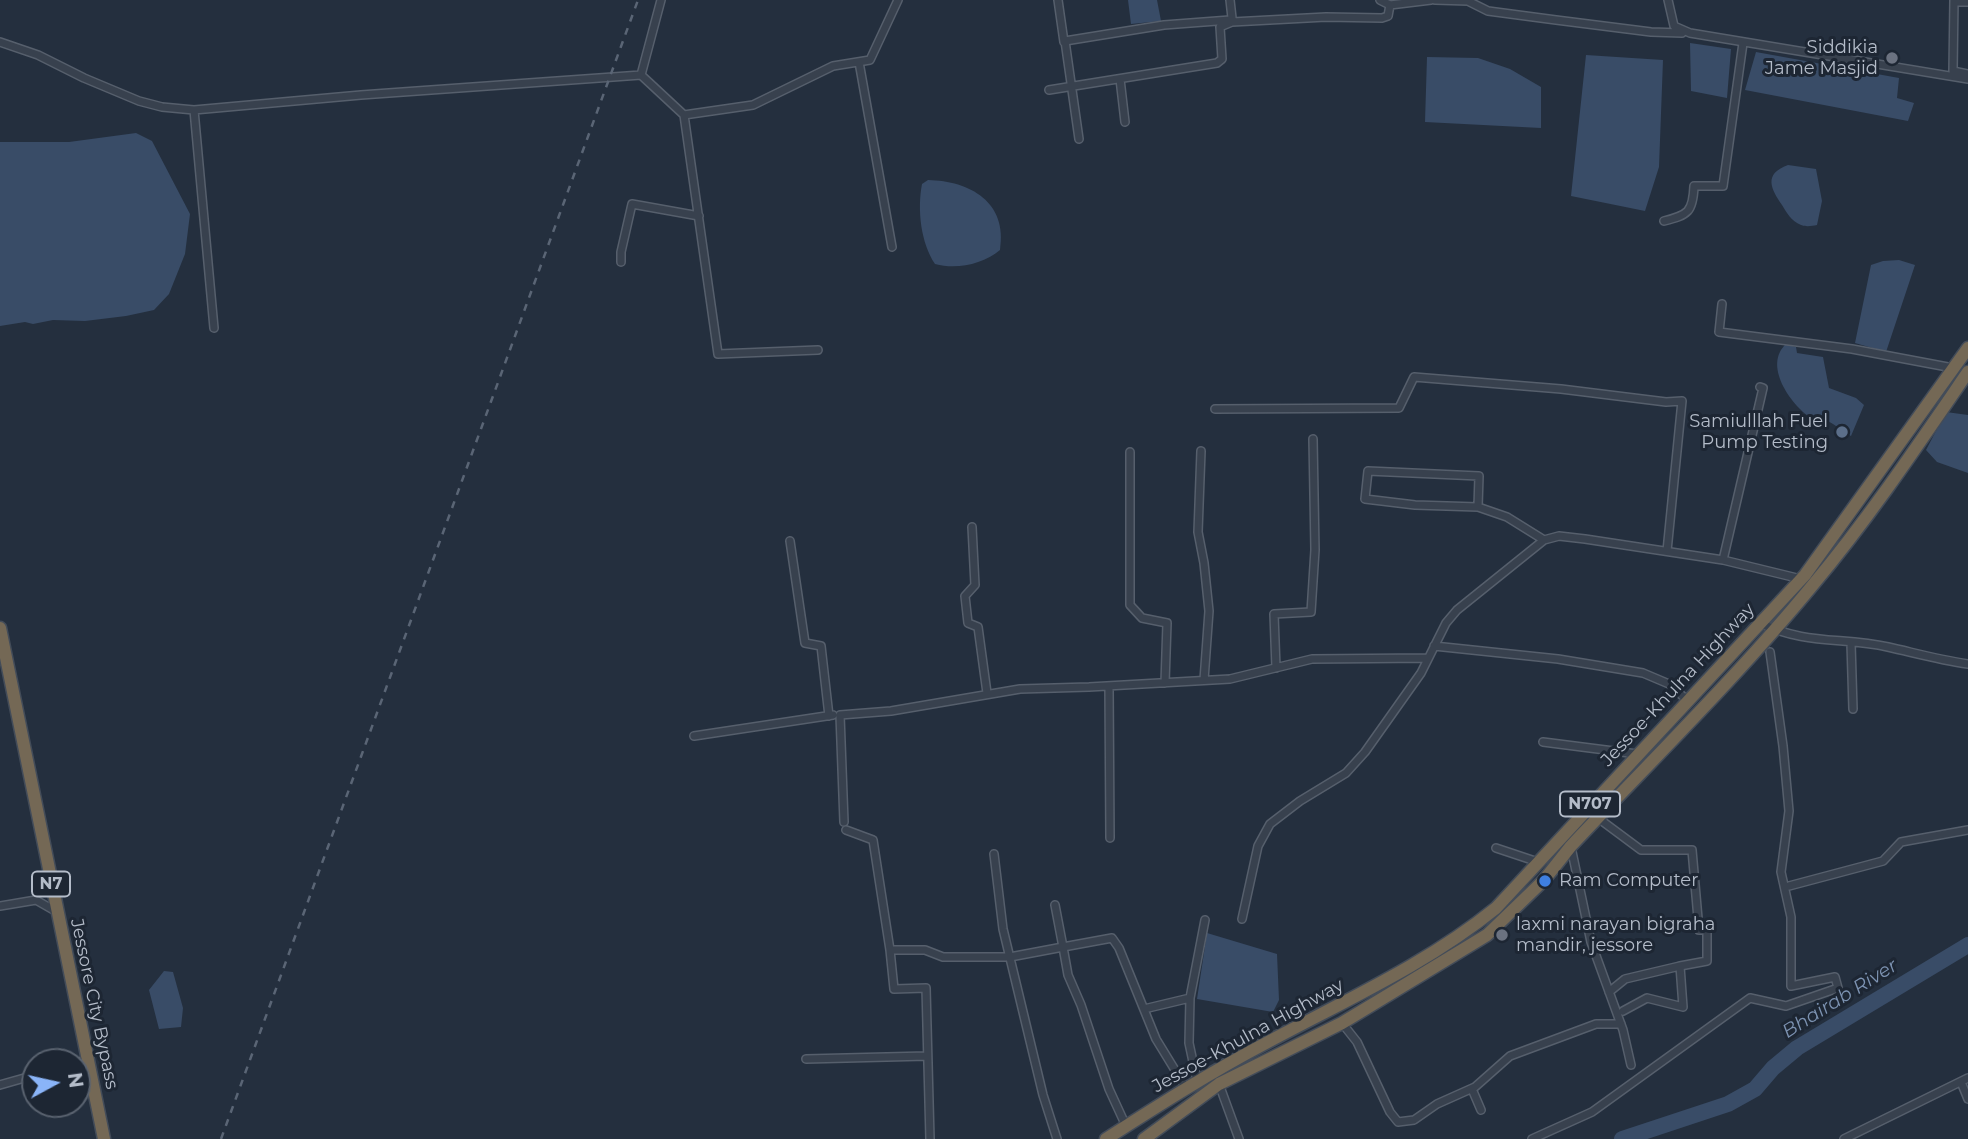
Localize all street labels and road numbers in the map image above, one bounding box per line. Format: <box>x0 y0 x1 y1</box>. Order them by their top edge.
street label: Jessoe-Khulna Highway <box>1597 599 1759 771</box>
road number: N707 <box>1560 792 1620 817</box>
road number: N7 <box>32 872 70 897</box>
street label: Jessore City Bypass <box>65 917 123 1091</box>
street label: Jessoe-Khulna Highway <box>1149 974 1347 1098</box>

